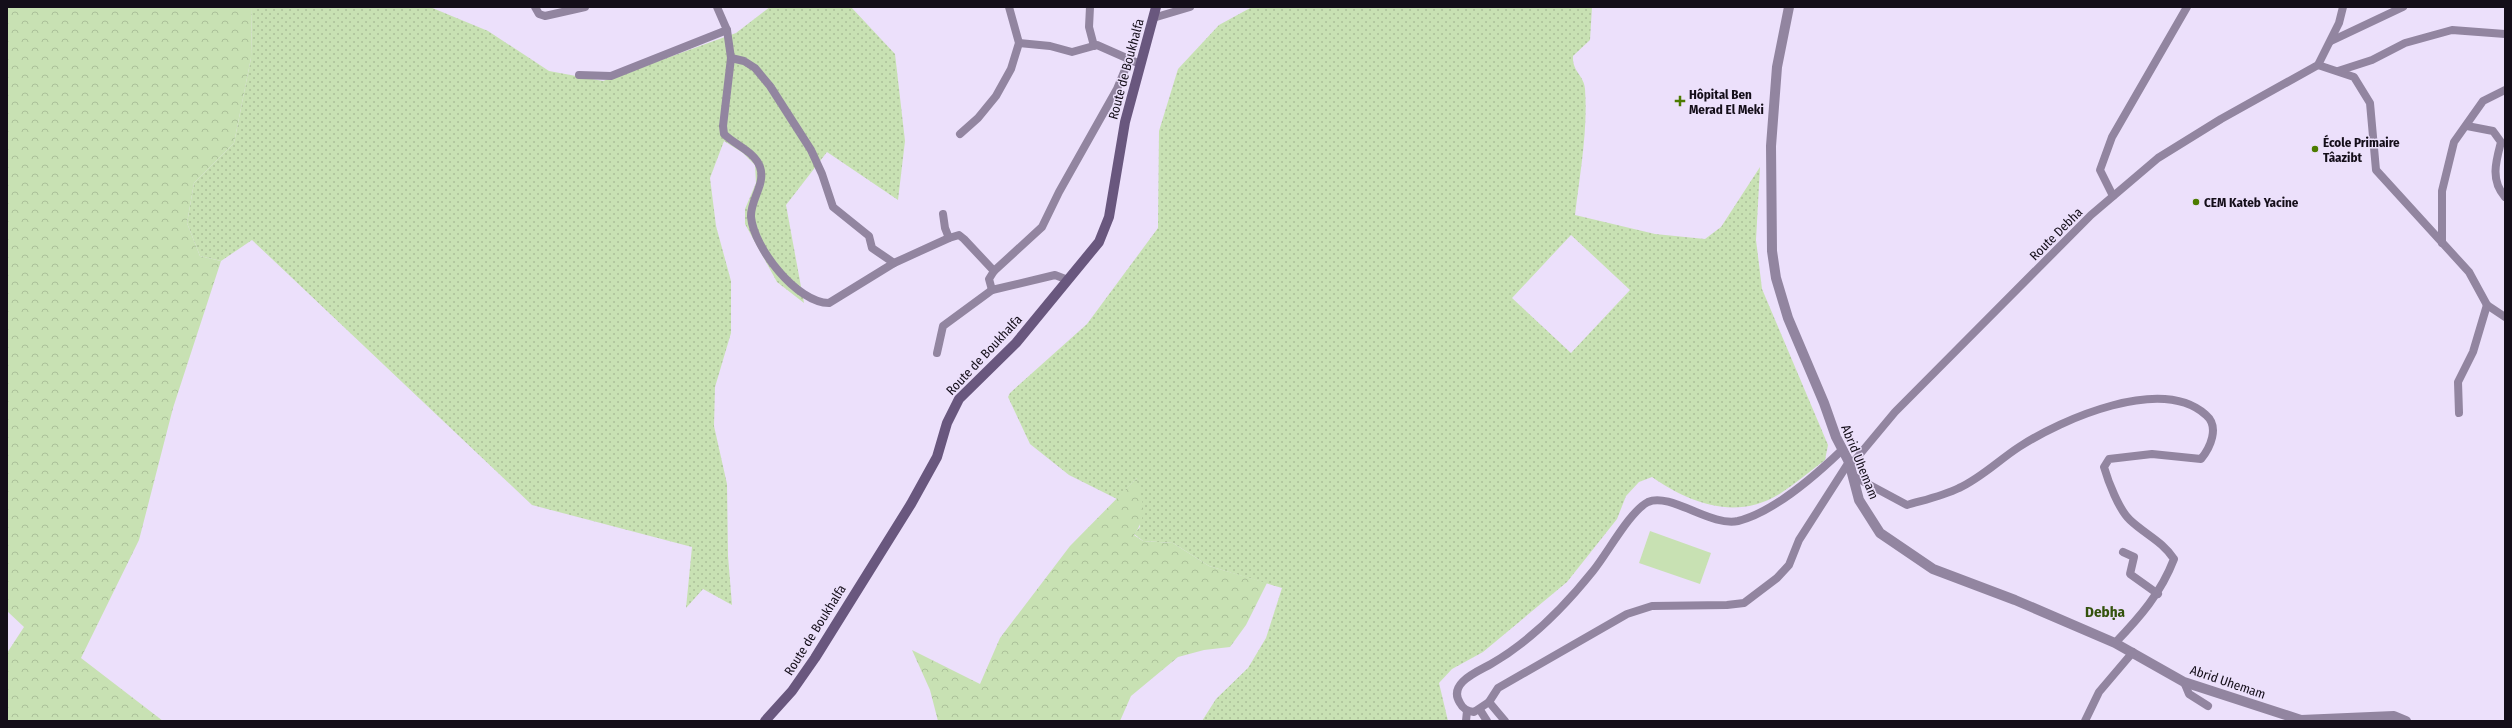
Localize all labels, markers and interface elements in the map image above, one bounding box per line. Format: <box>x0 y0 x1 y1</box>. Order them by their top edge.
street label: Route de Boukhalfa <box>1105 17 1147 121</box>
place label: Hôpital Ben Merad El Meki <box>1689 87 1764 117</box>
marker: Hôpital Ben Merad El Meki <box>1674 95 1686 107</box>
place label: École Primaire Tâazibt <box>2323 134 2400 165</box>
marker: École Primaire Tâazibt <box>2310 144 2320 154</box>
place label: CEM Kateb Yacine <box>2204 195 2299 210</box>
marker: CEM Kateb Yacine <box>2191 197 2201 207</box>
street label: Route Debha <box>2027 205 2085 263</box>
street label: Route de Boukhalfa <box>943 312 1025 398</box>
street label: Abrid Uhemam <box>1838 423 1882 501</box>
street label: Route de Boukhalfa <box>781 582 849 678</box>
district label: Debḥa <box>2085 603 2126 621</box>
street label: Abrid Uhemam <box>2188 662 2268 702</box>

